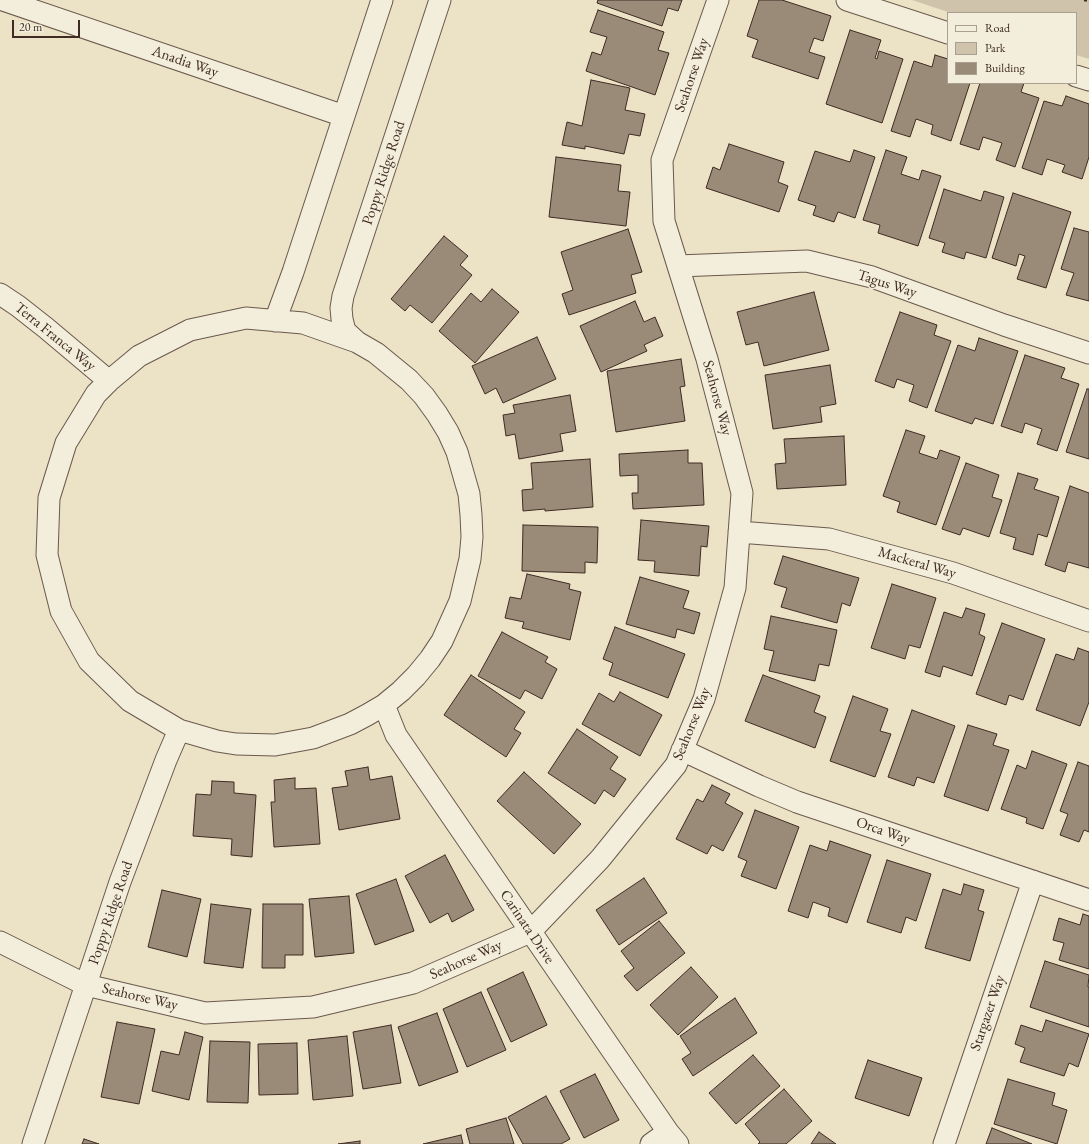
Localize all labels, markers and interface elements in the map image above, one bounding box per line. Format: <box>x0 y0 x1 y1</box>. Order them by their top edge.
scale bar <box>14 12 82 38</box>
legend <box>947 12 1077 84</box>
text: 20 m <box>19 19 42 35</box>
text: Road <box>985 20 1010 36</box>
street label: Seahorse Way <box>671 36 713 114</box>
text: Park <box>985 40 1005 56</box>
street label: Anadia Way <box>149 42 221 82</box>
text: Building <box>985 60 1025 76</box>
street label: Poppy Ridge Road <box>359 119 409 227</box>
street label: Tagus Way <box>855 266 919 302</box>
street label: Terra Franca Way <box>11 299 99 375</box>
street label: Seahorse Way <box>698 358 736 438</box>
street label: Mackeral Way <box>876 543 958 583</box>
street label: Seahorse Way <box>669 685 715 763</box>
street label: Orca Way <box>854 813 912 849</box>
street label: Poppy Ridge Road <box>85 859 137 967</box>
street label: Carinata Drive <box>496 887 558 967</box>
street label: Seahorse Way <box>427 936 505 984</box>
street label: Stargazer Way <box>967 973 1009 1053</box>
street label: Seahorse Way <box>100 980 180 1014</box>

